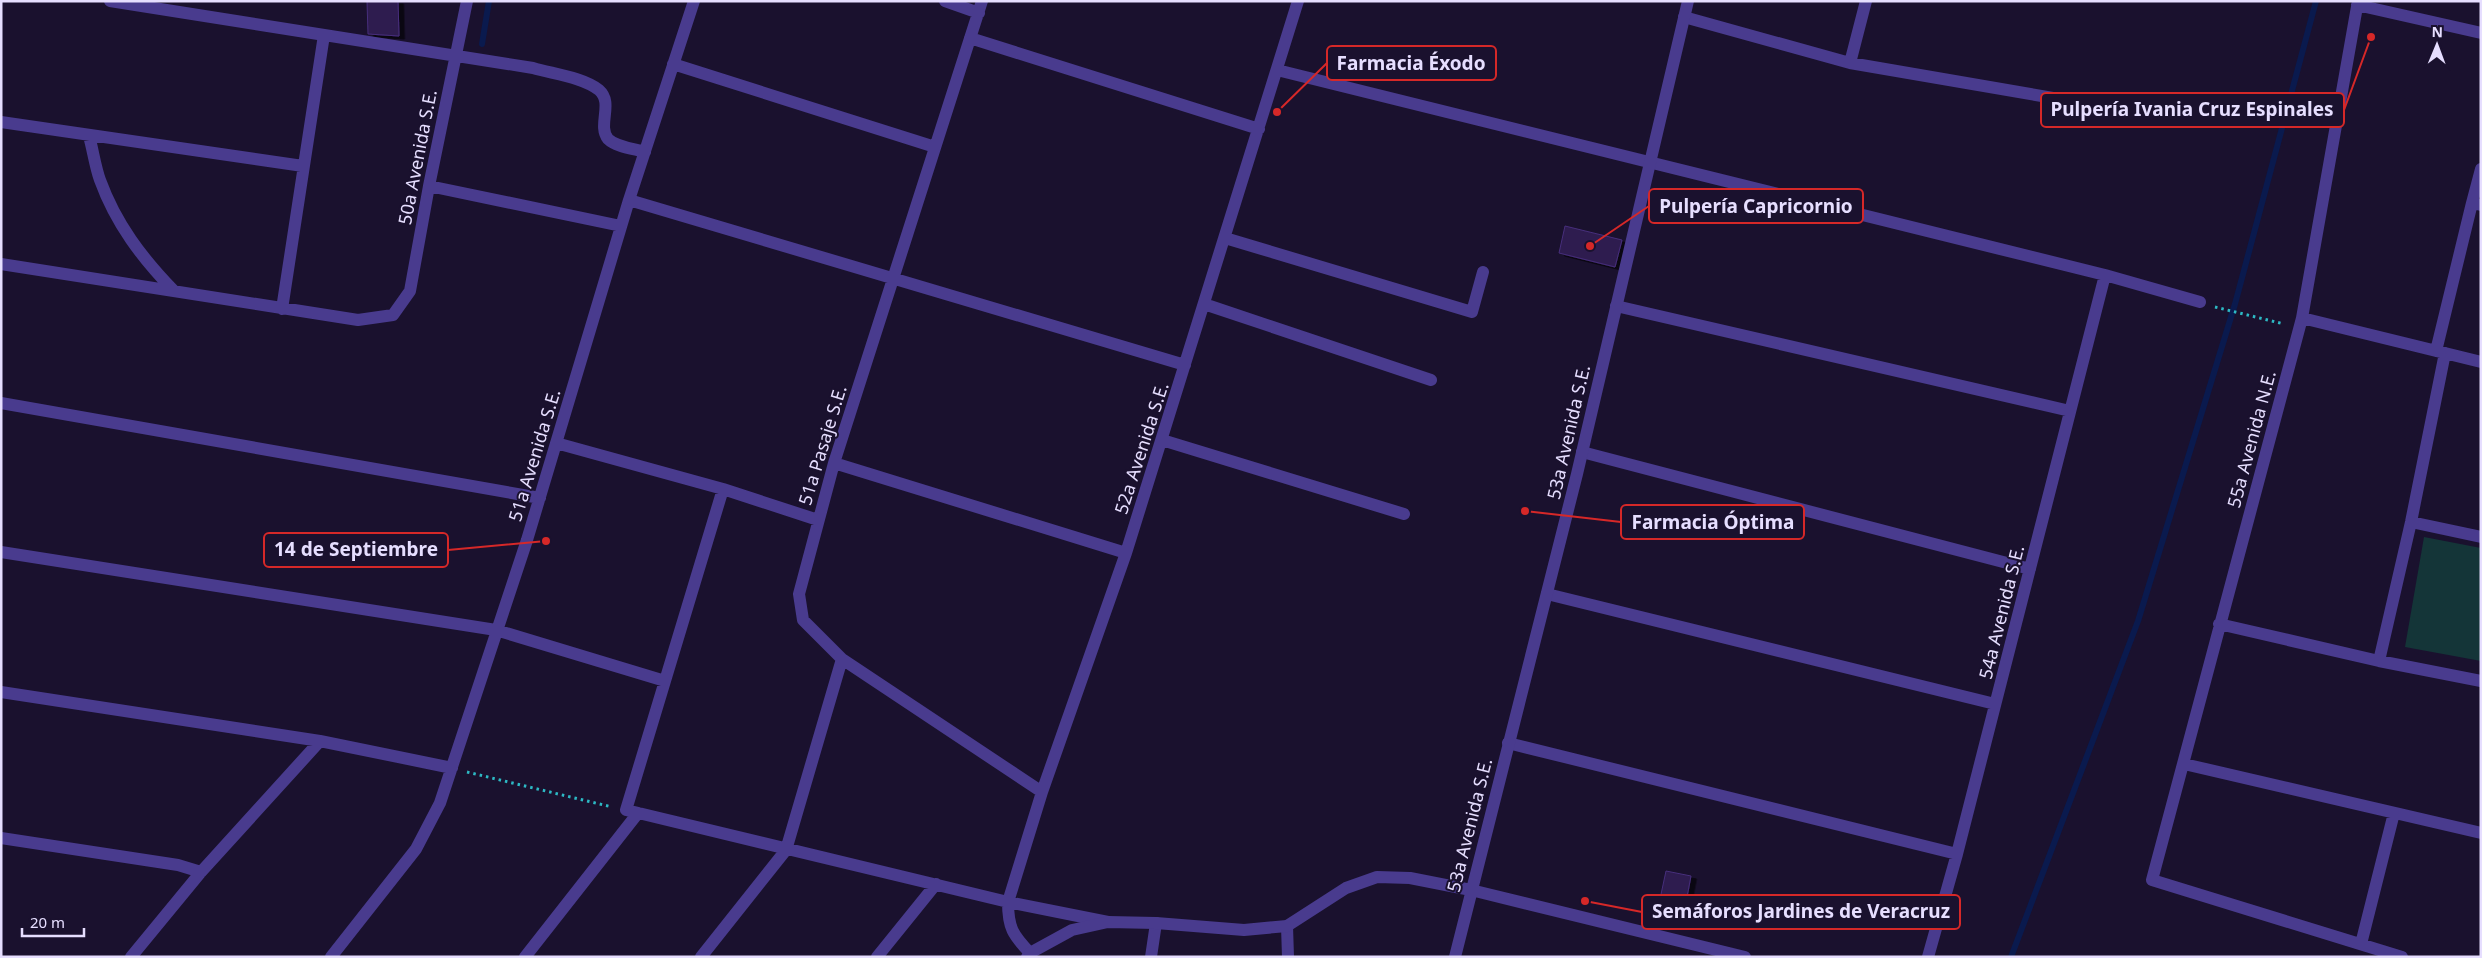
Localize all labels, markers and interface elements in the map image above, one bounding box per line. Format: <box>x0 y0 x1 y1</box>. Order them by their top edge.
north arrow <box>2412 20 2462 70</box>
text: N <box>2431 22 2443 41</box>
callout: Farmacia Éxodo <box>1327 46 1496 80</box>
text: Farmacia Éxodo <box>1336 50 1486 76</box>
street label: 50a Avenida S.E. <box>392 87 442 227</box>
callout: Pulpería Ivania Cruz Espinales <box>2041 93 2344 127</box>
text: Pulpería Ivania Cruz Espinales <box>2050 96 2334 122</box>
callout: Pulpería Capricornio <box>1649 189 1863 223</box>
text: Pulpería Capricornio <box>1659 193 1853 219</box>
street label: 53a Avenida S.E. <box>1541 362 1595 502</box>
street label: 55a Avenida N.E. <box>2221 368 2281 510</box>
street label: 52a Avenida S.E. <box>1108 379 1174 517</box>
street label: 51a Pasaje S.E. <box>792 382 852 508</box>
street label: 51a Avenida S.E. <box>502 386 566 524</box>
callout: Farmacia Óptima <box>1621 505 1804 539</box>
text: Farmacia Óptima <box>1632 509 1794 535</box>
callout: 14 de Septiembre <box>264 533 448 567</box>
text: 14 de Septiembre <box>274 536 438 562</box>
street label: 54a Avenida S.E. <box>1973 542 2029 682</box>
street label: 53a Avenida S.E. <box>1441 755 1497 895</box>
callout: Semáforos Jardines de Veracruz <box>1642 895 1960 929</box>
text: Semáforos Jardines de Veracruz <box>1652 898 1950 924</box>
scale bar <box>22 906 85 938</box>
text: 20 m <box>30 912 65 932</box>

